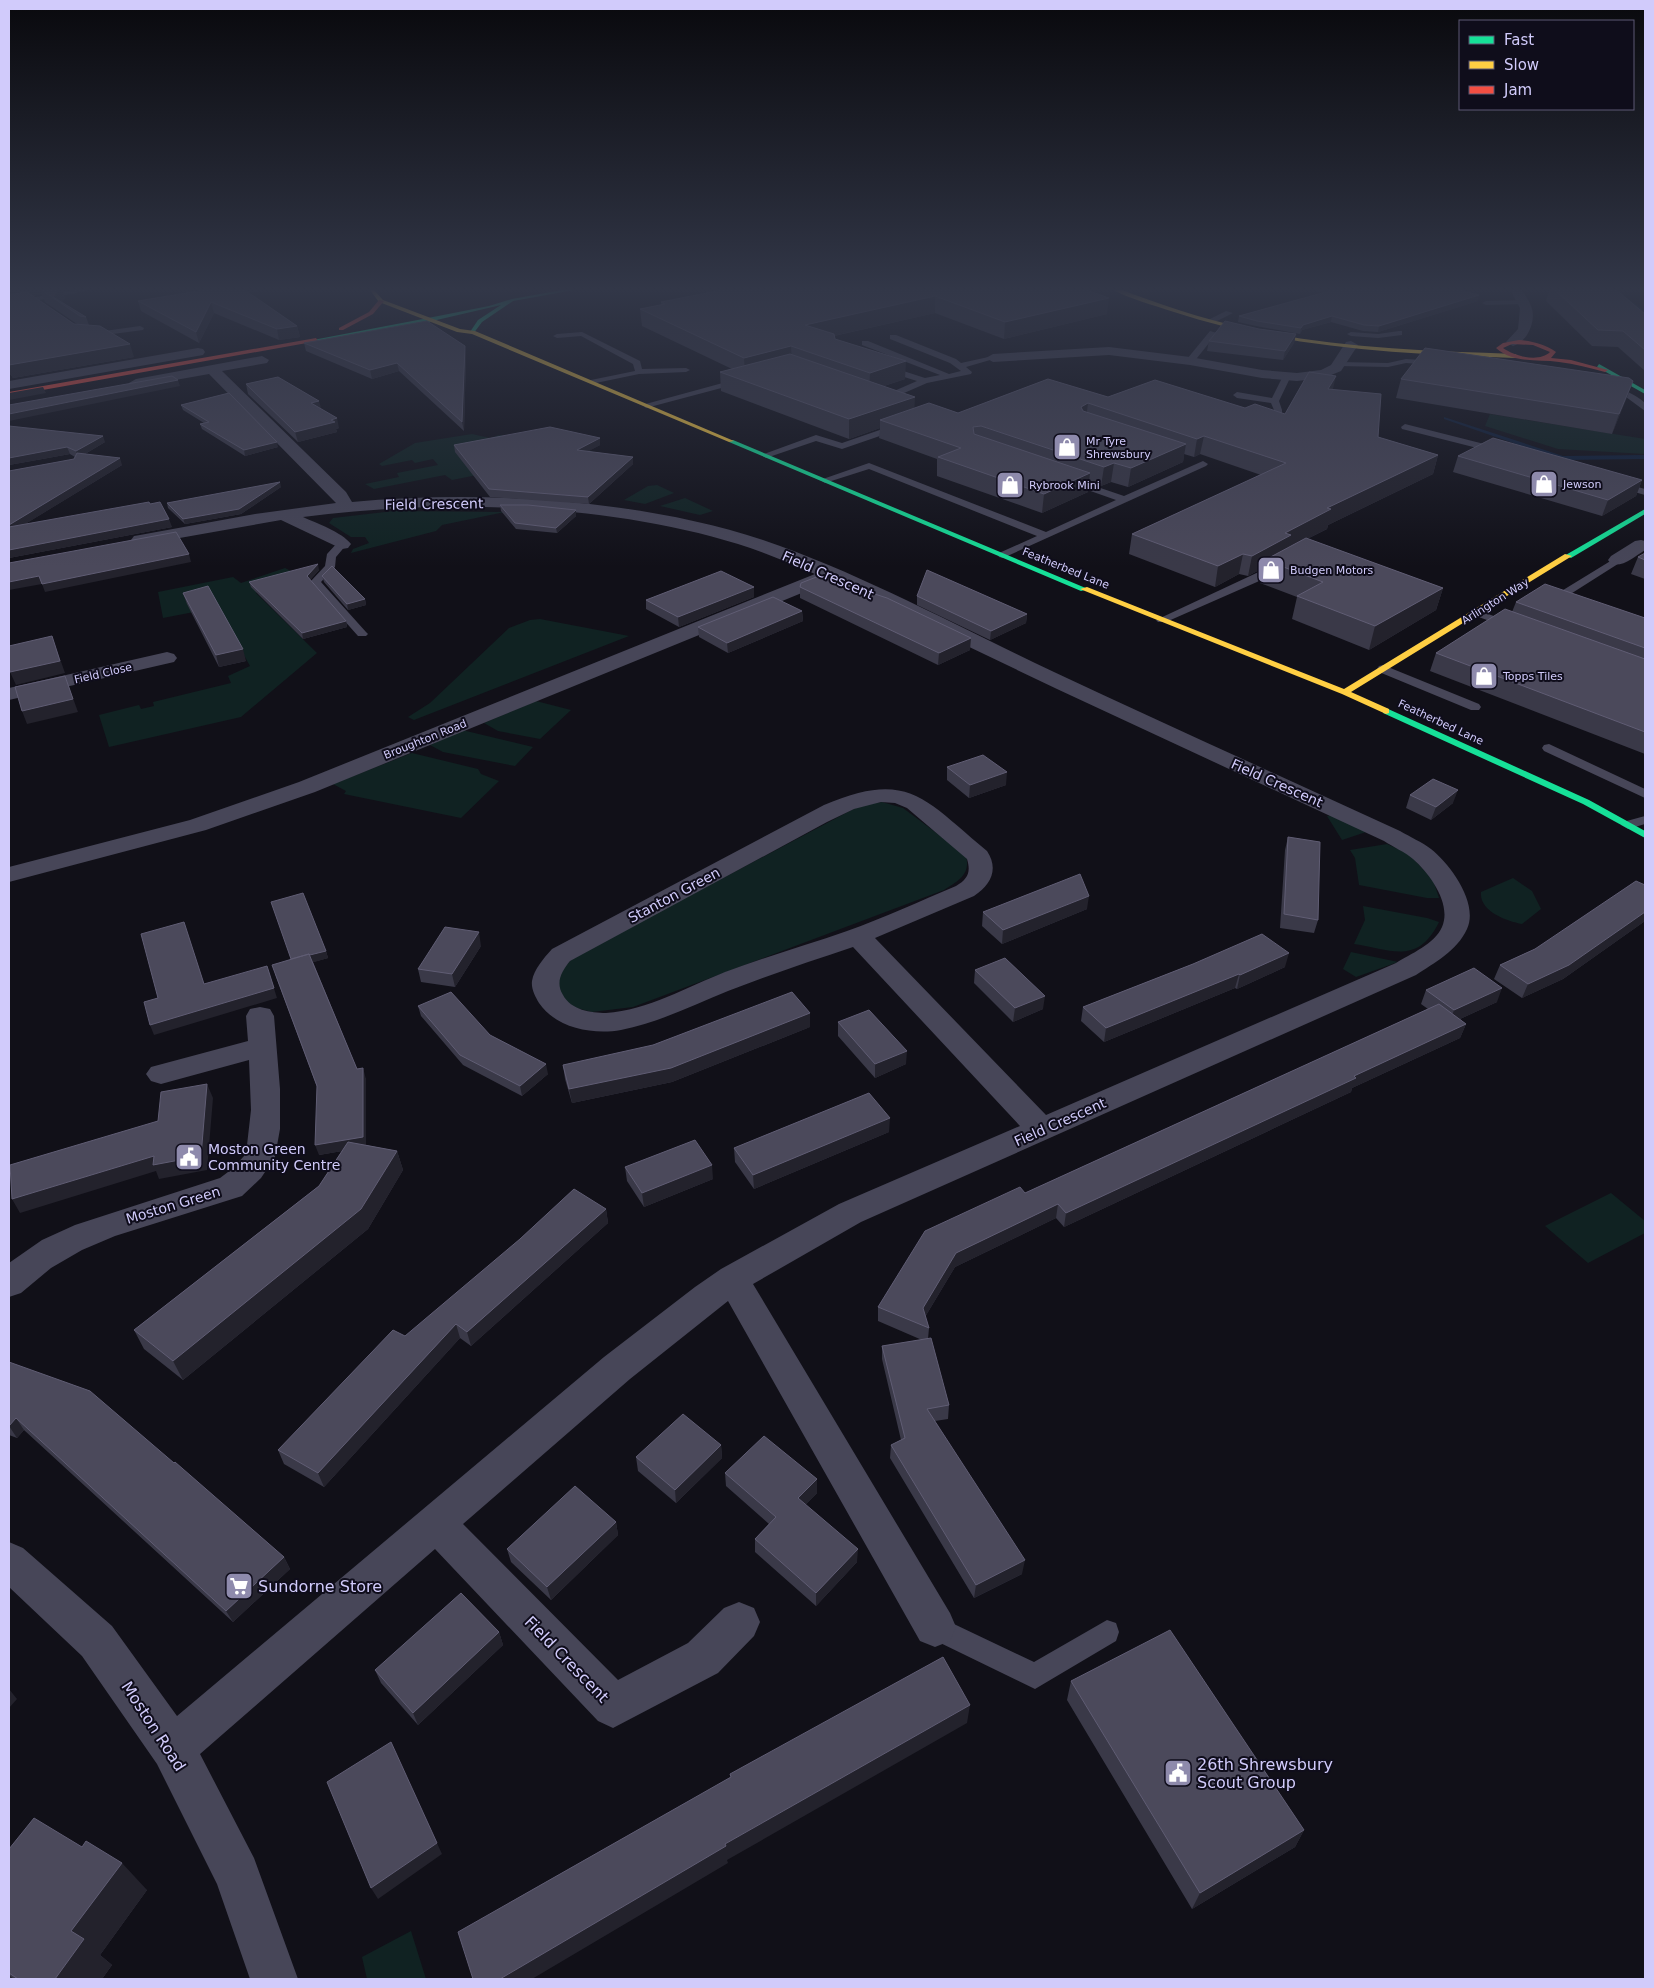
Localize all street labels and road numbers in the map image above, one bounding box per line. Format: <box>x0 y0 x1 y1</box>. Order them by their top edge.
street label: Field Crescent <box>385 495 484 513</box>
street label: Featherbed Lane <box>1020 545 1111 592</box>
street label: Field Crescent <box>780 548 877 603</box>
street label: Arlington Way <box>1459 575 1532 627</box>
street label: Field Close <box>73 660 133 686</box>
street label: Featherbed Lane <box>1396 697 1486 748</box>
street label: Broughton Road <box>382 717 469 762</box>
street label: Field Crescent <box>1229 756 1326 811</box>
street label: Stanton Green <box>625 864 723 926</box>
street label: Field Crescent <box>1012 1094 1109 1149</box>
street label: Moston Green <box>124 1183 222 1227</box>
street label: Field Crescent <box>521 1612 613 1706</box>
street label: Moston Road <box>117 1678 190 1775</box>

